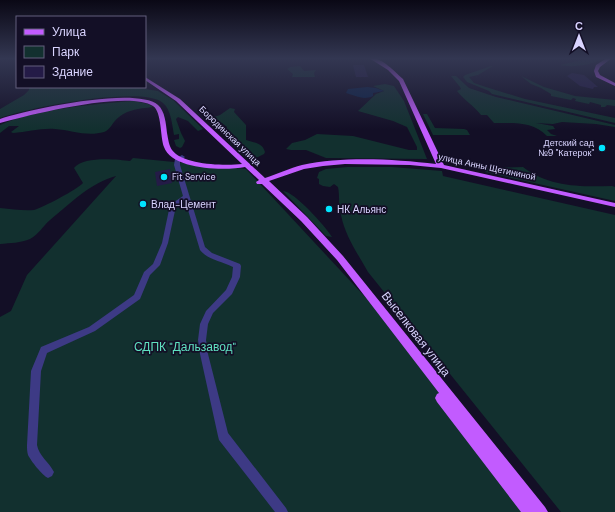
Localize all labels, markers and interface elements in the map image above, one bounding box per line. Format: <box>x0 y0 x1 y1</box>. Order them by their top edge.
legend <box>16 16 146 88</box>
north arrow <box>559 16 599 56</box>
text: С <box>575 19 583 33</box>
text: Улица <box>52 24 86 40</box>
text: Парк <box>52 44 80 60</box>
text: Здание <box>52 64 93 80</box>
street label: Бородинская улица <box>196 103 264 169</box>
place label: Детский сад №9 "Катерок" <box>538 137 595 159</box>
marker: Детский сад №9 "Катерок" <box>597 143 607 153</box>
street label: улица Анны Щетининой <box>437 151 537 183</box>
place label: Fit Service <box>172 171 216 183</box>
marker: Fit Service <box>159 172 169 182</box>
place label: Влад-Цемент <box>151 198 216 211</box>
marker: Влад-Цемент <box>138 199 148 209</box>
place label: НК Альянс <box>337 203 386 216</box>
marker: НК Альянс <box>324 204 334 214</box>
street label: Выселковая улица <box>378 288 454 380</box>
park label: СДПК "Дальзавод" <box>134 339 237 355</box>

